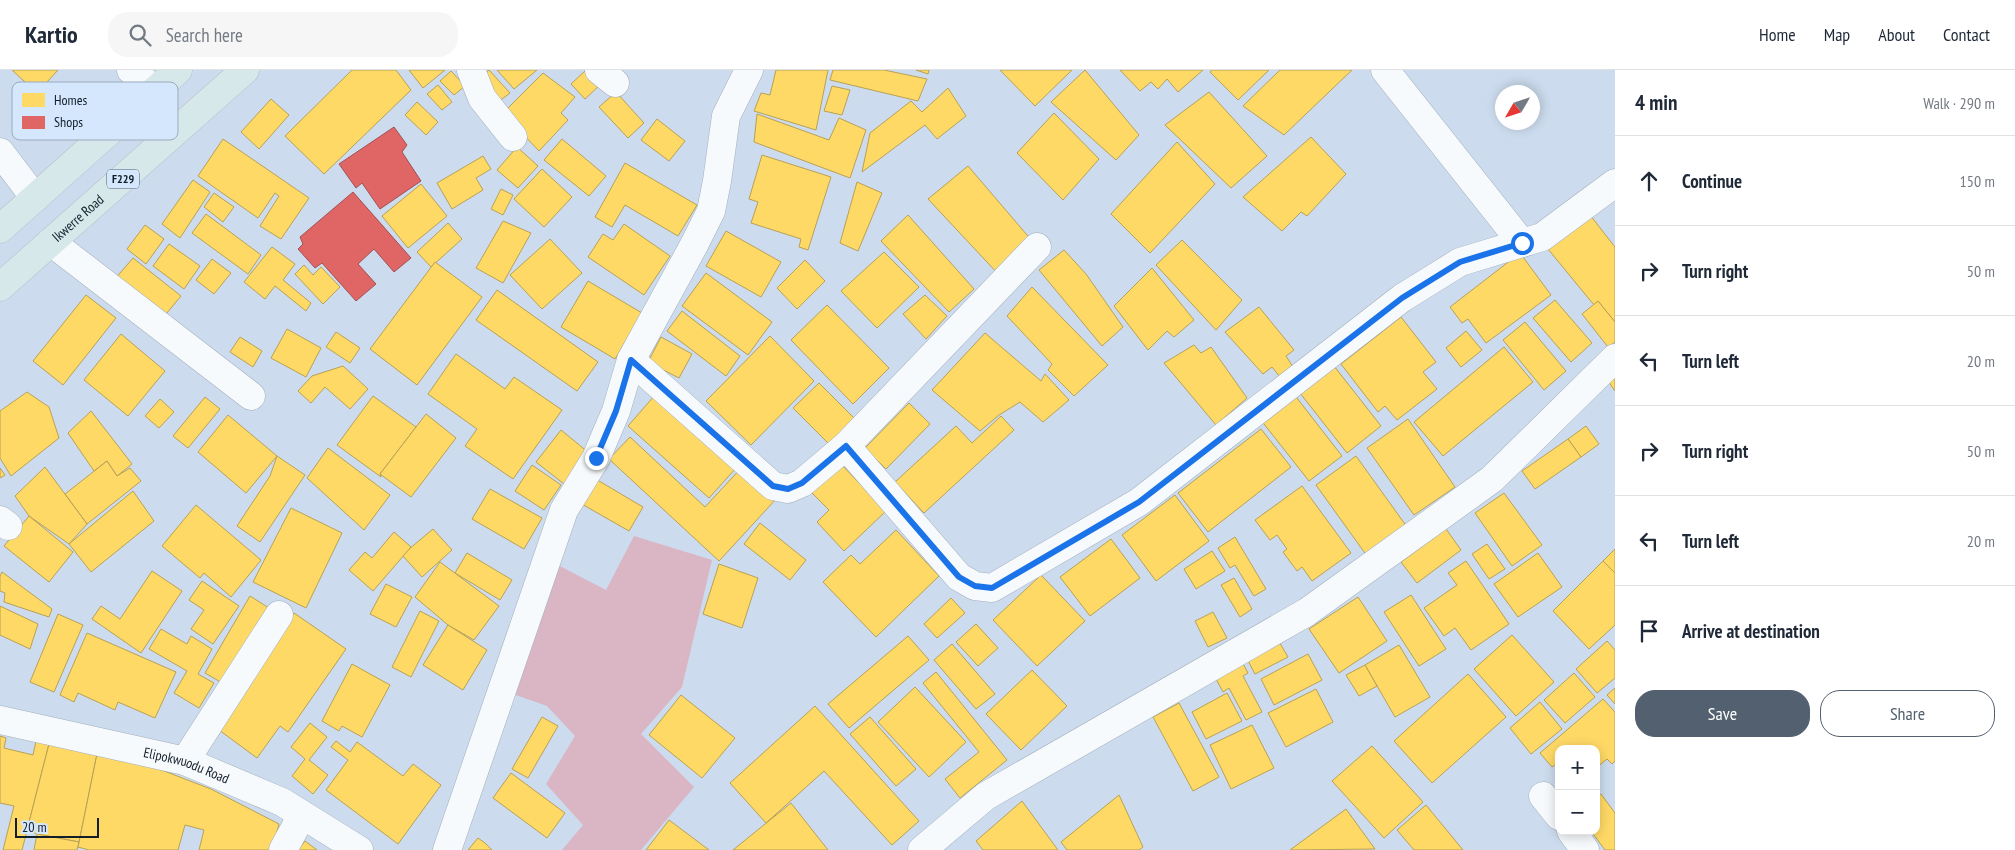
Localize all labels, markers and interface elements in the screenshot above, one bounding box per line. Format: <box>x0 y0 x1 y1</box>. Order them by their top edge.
search box <box>108 12 458 57</box>
text: Kartio <box>25 19 78 50</box>
icon: search <box>126 21 154 49</box>
text: Search here <box>166 23 243 47</box>
text: Home <box>1759 23 1796 46</box>
text: Map <box>1824 23 1850 46</box>
text: About <box>1878 23 1915 46</box>
text: Contact <box>1943 23 1990 46</box>
legend <box>12 82 178 140</box>
north arrow <box>1495 85 1540 130</box>
text: 4 min <box>1635 89 1677 116</box>
text: Homes <box>54 91 87 109</box>
text: Walk · 290 m <box>1923 93 1995 113</box>
text: Shops <box>54 113 83 131</box>
icon: ahead <box>1635 167 1663 195</box>
text: Continue <box>1682 169 1742 193</box>
road number: F229 <box>107 170 139 188</box>
text: 150 m <box>1960 171 1995 191</box>
street label: Ikwerre Road <box>48 190 107 246</box>
route start <box>1511 232 1534 255</box>
icon: right <box>1635 257 1663 285</box>
text: Turn right <box>1682 259 1748 283</box>
text: 50 m <box>1967 261 1995 281</box>
icon: left <box>1635 347 1663 375</box>
text: Turn left <box>1682 349 1739 373</box>
text: 20 m <box>1967 351 1995 371</box>
icon: right <box>1635 437 1663 465</box>
text: Turn right <box>1682 439 1748 463</box>
text: 50 m <box>1967 441 1995 461</box>
route end <box>585 447 608 470</box>
icon: left <box>1635 527 1663 555</box>
text: Turn left <box>1682 529 1739 553</box>
text: 20 m <box>1967 531 1995 551</box>
icon: arrive <box>1635 617 1663 645</box>
text: Arrive at destination <box>1682 619 1820 643</box>
button: Save <box>1635 690 1810 737</box>
button: Share <box>1820 690 1995 737</box>
street label: Elipokwuodu Road <box>142 743 232 788</box>
map controls <box>1555 745 1600 835</box>
button: + <box>1555 745 1600 790</box>
button: − <box>1555 790 1600 835</box>
scale bar <box>15 815 99 838</box>
text: 20 m <box>22 818 47 836</box>

